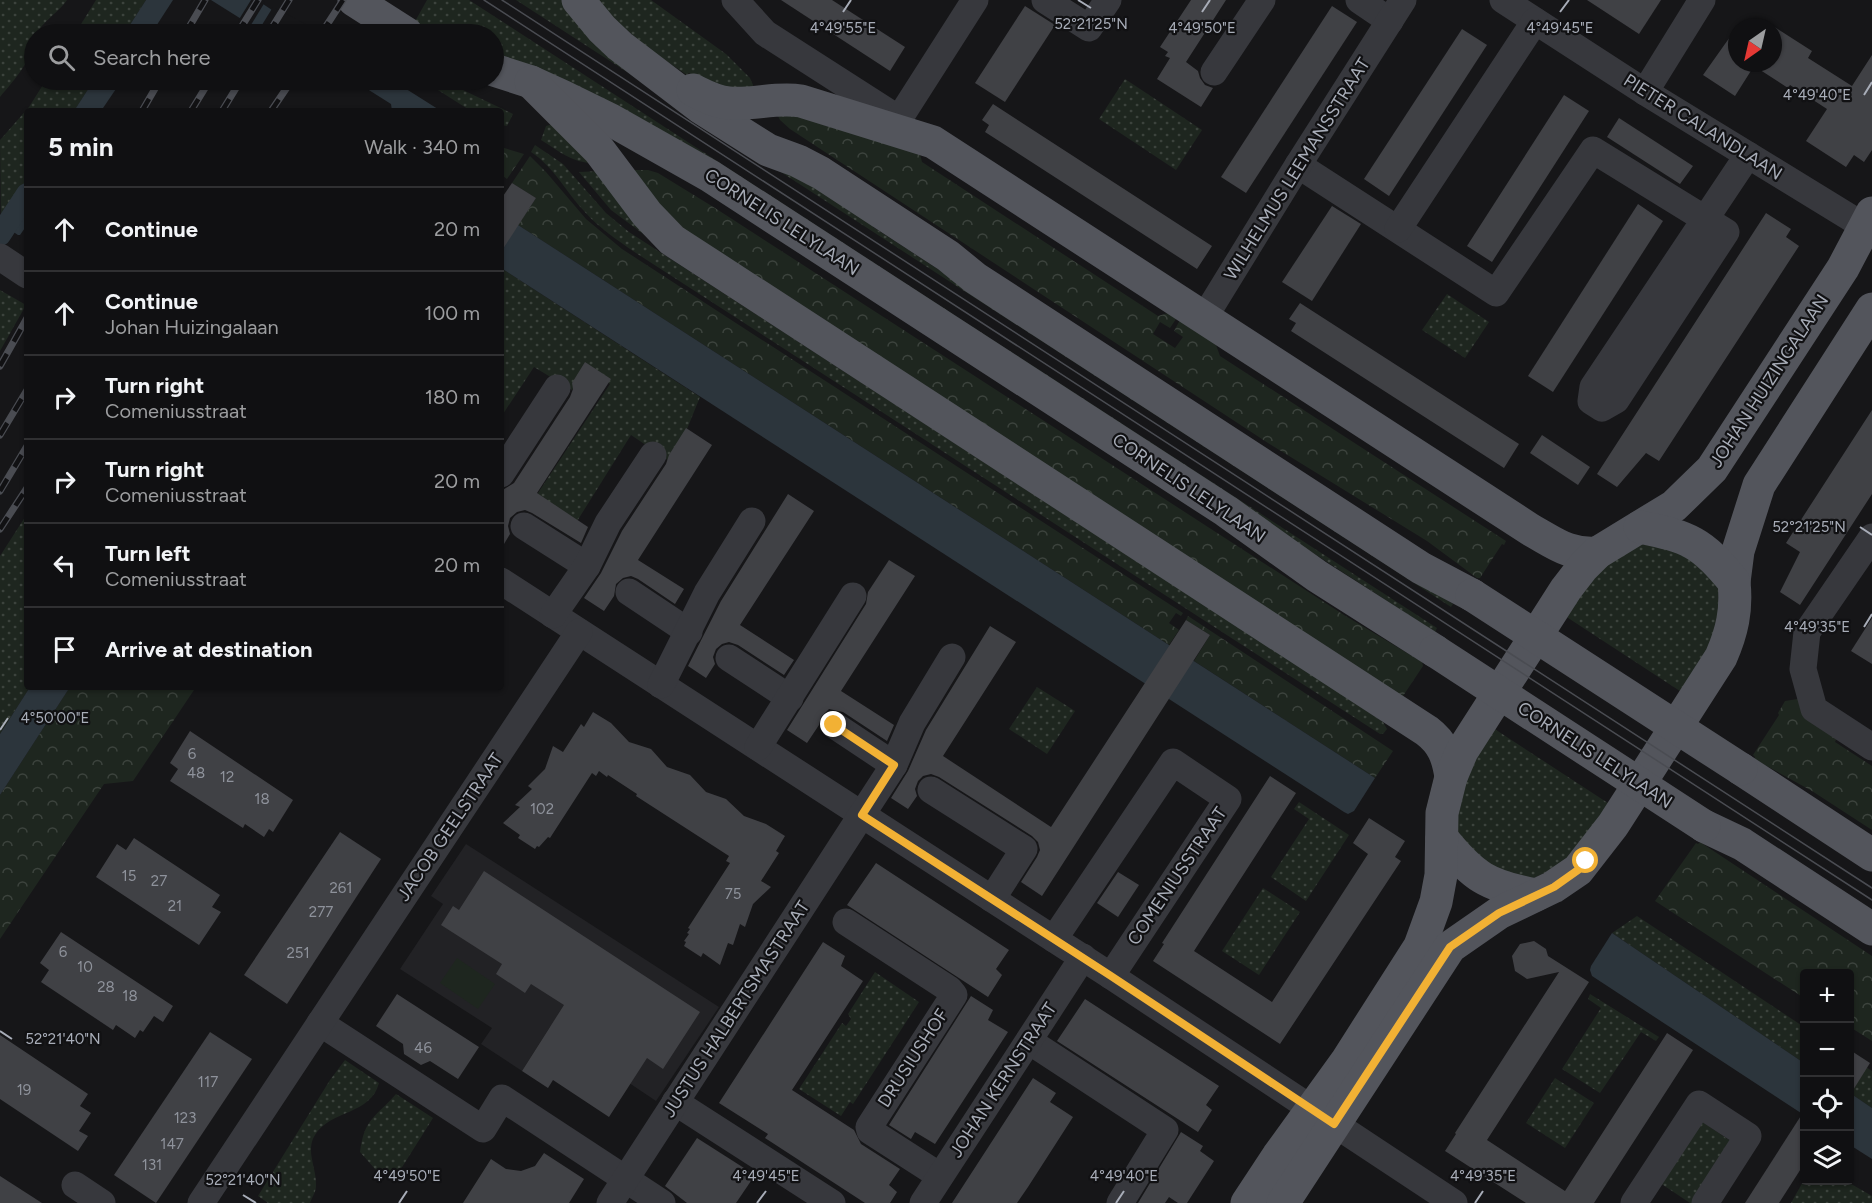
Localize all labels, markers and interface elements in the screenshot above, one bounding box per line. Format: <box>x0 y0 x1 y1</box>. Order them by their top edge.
text: 52°21'25"N <box>1054 15 1128 33</box>
north arrow <box>1728 18 1782 72</box>
text: 4°49'55"E <box>810 19 876 37</box>
text: 4°49'50"E <box>1168 19 1236 37</box>
text: 4°49'45"E <box>1526 19 1594 37</box>
search box <box>24 24 504 90</box>
icon: search <box>45 41 78 74</box>
text: Search here <box>93 44 211 71</box>
street label: WILHELMUS LEEMANSSTRAAT <box>1219 54 1375 284</box>
street label: PIETER CALANDLAAN <box>1620 69 1786 185</box>
text: 4°49'40"E <box>1783 86 1851 104</box>
text: 5 min <box>48 131 114 163</box>
text: Walk · 340 m <box>364 135 480 159</box>
street label: CORNELIS LELYLAAN <box>700 164 864 280</box>
icon: ahead <box>48 213 81 246</box>
text: Continue <box>105 216 198 243</box>
text: 20 m <box>434 217 480 241</box>
text: Continue <box>105 288 198 315</box>
street label: JOHAN HUIZINGALAAN <box>1705 290 1833 472</box>
icon: ahead <box>48 297 81 330</box>
text: 100 m <box>424 301 480 325</box>
text: Johan Huizingalaan <box>105 315 279 339</box>
text: Turn right <box>105 372 204 399</box>
icon: right <box>48 381 81 414</box>
text: 180 m <box>425 385 480 409</box>
text: Comeniusstraat <box>105 399 247 423</box>
street label: CORNELIS LELYLAAN <box>1108 428 1270 548</box>
text: Turn right <box>105 456 204 483</box>
icon: right <box>48 465 81 498</box>
text: 20 m <box>434 469 480 493</box>
text: Comeniusstraat <box>105 483 247 507</box>
text: 52°21'25"N <box>1772 518 1846 536</box>
text: Turn left <box>105 540 191 567</box>
icon: left <box>48 549 81 582</box>
text: 20 m <box>434 553 480 577</box>
text: Comeniusstraat <box>105 567 247 591</box>
text: 4°49'35"E <box>1784 618 1850 636</box>
icon: arrive <box>48 633 81 666</box>
text: Arrive at destination <box>105 636 313 663</box>
street label: CORNELIS LELYLAAN <box>1513 697 1677 813</box>
text: 4°50'00"E <box>20 709 90 727</box>
route end <box>820 711 846 737</box>
house number: 6 <box>188 745 197 763</box>
street label: JACOB GEELSTRAAT <box>392 749 508 905</box>
house number: 48 <box>187 764 205 782</box>
house number: 12 <box>220 768 234 786</box>
house number: 18 <box>254 790 270 808</box>
house number: 102 <box>530 800 554 818</box>
street label: COMENIUSSTRAAT <box>1123 803 1231 949</box>
route start <box>1572 847 1598 873</box>
house number: 15 <box>122 867 136 885</box>
house number: 27 <box>151 872 167 890</box>
house number: 261 <box>329 879 353 897</box>
house number: 75 <box>725 885 741 903</box>
street label: JUSTUS HALBERTSMASTRAAT <box>658 896 814 1121</box>
house number: 21 <box>168 897 182 915</box>
house number: 277 <box>309 903 333 921</box>
house number: 6 <box>59 943 68 961</box>
house number: 251 <box>286 944 310 962</box>
house number: 10 <box>77 958 93 976</box>
map controls <box>1800 969 1854 1185</box>
button: + <box>1800 969 1854 1023</box>
house number: 28 <box>97 978 115 996</box>
house number: 18 <box>122 987 138 1005</box>
street label: JOHAN KERNSTRAAT <box>945 998 1061 1162</box>
street label: DRUSIUSHOF <box>873 1004 953 1112</box>
button: − <box>1800 1023 1854 1077</box>
text: 52°21'40"N <box>25 1030 101 1048</box>
house number: 46 <box>414 1039 432 1057</box>
house number: 117 <box>198 1073 218 1091</box>
button: locate <box>1800 1077 1854 1131</box>
house number: 19 <box>17 1081 31 1099</box>
house number: 123 <box>174 1109 196 1127</box>
button: layers <box>1800 1131 1854 1185</box>
house number: 147 <box>160 1135 184 1153</box>
house number: 131 <box>142 1156 162 1174</box>
text: 4°49'50"E <box>373 1167 441 1185</box>
text: 4°49'45"E <box>732 1167 800 1185</box>
text: 4°49'40"E <box>1090 1167 1158 1185</box>
text: 4°49'35"E <box>1450 1167 1516 1185</box>
text: 52°21'40"N <box>205 1171 281 1189</box>

